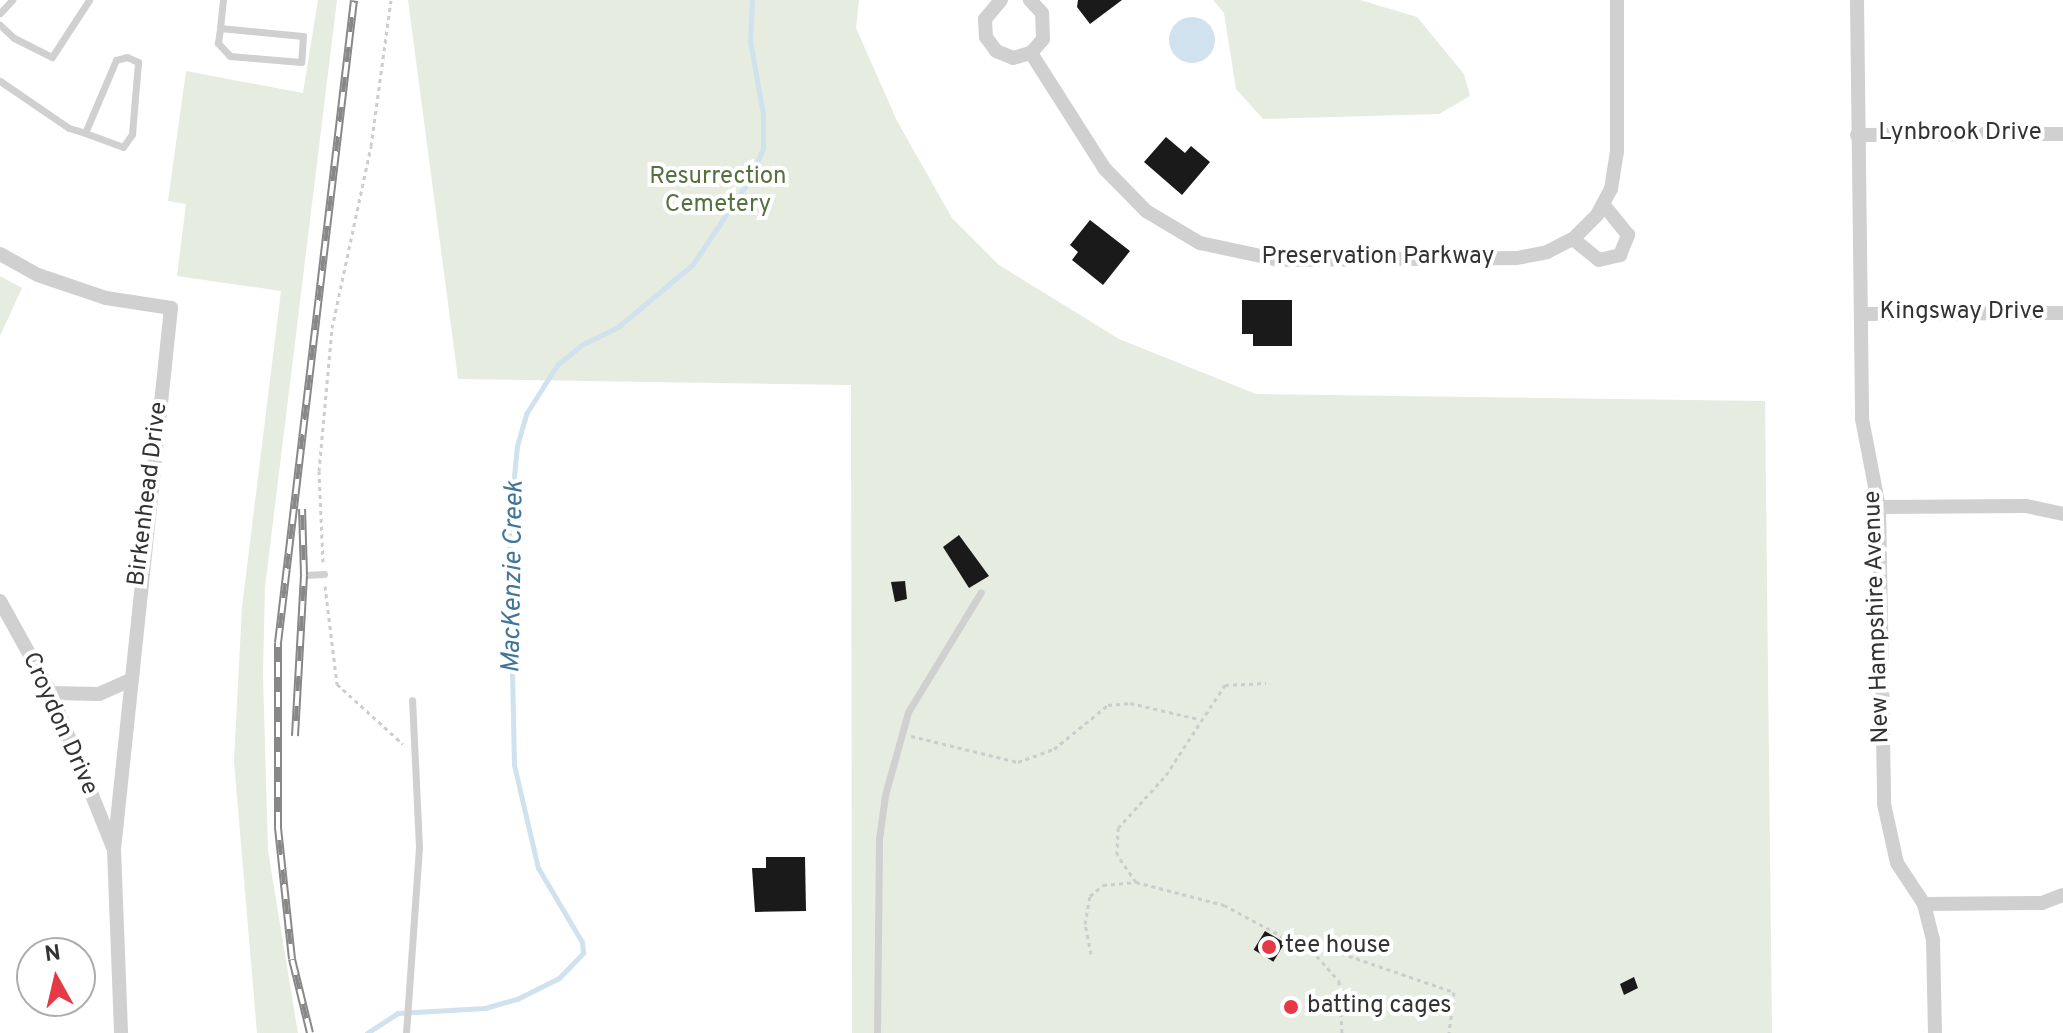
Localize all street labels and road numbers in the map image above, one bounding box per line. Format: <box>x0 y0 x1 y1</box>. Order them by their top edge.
street label: Lynbrook Drive <box>1878 120 2042 148</box>
street label: Preservation Parkway <box>1262 244 1494 272</box>
street label: Kingsway Drive <box>1879 299 2045 327</box>
street label: Birkenhead Drive <box>123 400 175 588</box>
street label: New Hampshire Avenue <box>1859 490 1897 744</box>
street label: Croydon Drive <box>15 648 103 800</box>

